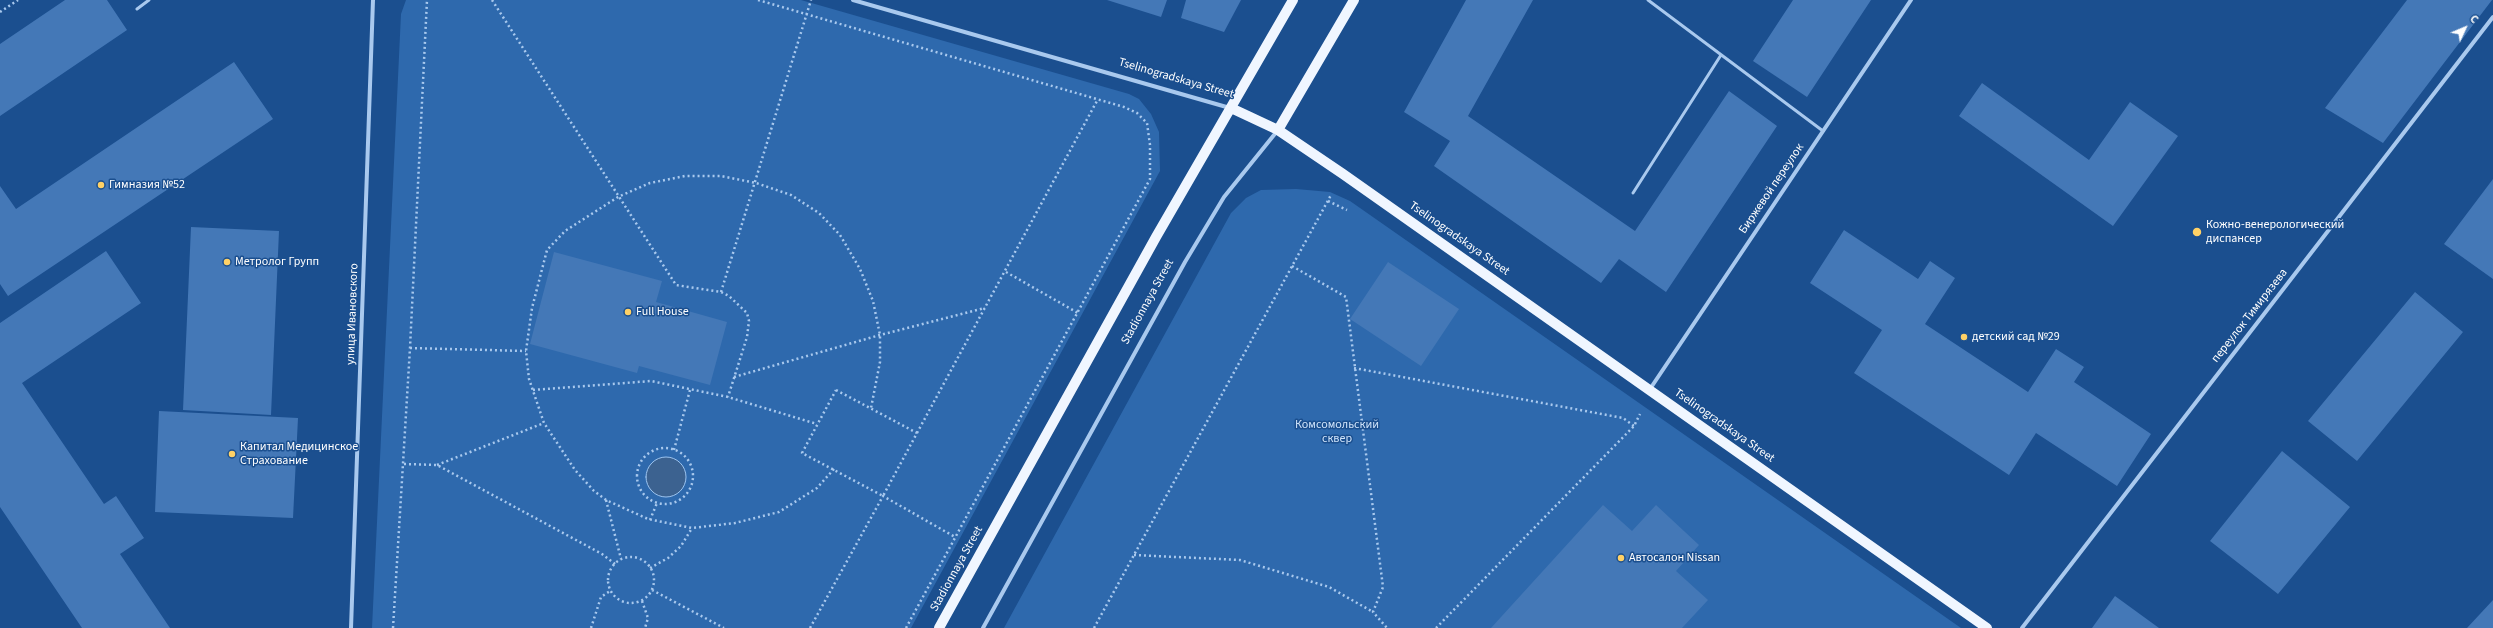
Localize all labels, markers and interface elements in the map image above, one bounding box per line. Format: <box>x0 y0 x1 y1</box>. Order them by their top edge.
north arrow <box>2445 8 2485 48</box>
text: С <box>2466 12 2482 27</box>
street label: Tselinogradskaya Street <box>1117 56 1235 102</box>
street label: Биржевой переулок <box>1736 141 1808 237</box>
place label: Гимназия №52 <box>109 178 185 192</box>
marker: Гимназия №52 <box>96 180 106 190</box>
street label: Tselinogradskaya Street <box>1406 199 1512 279</box>
place label: Кожно-венерологический диспансер <box>2206 218 2344 246</box>
marker: Кожно-венерологический диспансер <box>2191 226 2203 238</box>
place label: Метролог Групп <box>235 255 319 269</box>
marker: Метролог Групп <box>222 257 232 267</box>
street label: Stadionnaya Street <box>1119 257 1177 347</box>
street label: улица Ивановского <box>344 263 362 365</box>
street label: переулок Тимирязева <box>2209 266 2291 366</box>
place label: Full House <box>636 305 689 319</box>
marker: Full House <box>623 307 633 317</box>
place label: детский сад №29 <box>1972 330 2060 344</box>
marker: детский сад №29 <box>1959 332 1969 342</box>
street label: Tselinogradskaya Street <box>1671 386 1777 466</box>
park label: Комсомольский сквер <box>1295 418 1379 446</box>
place label: Капитал Медицинское Страхование <box>240 440 358 468</box>
marker: Капитал Медицинское Страхование <box>227 449 237 459</box>
street label: Stadionnaya Street <box>928 524 986 614</box>
place label: Автосалон Nissan <box>1629 551 1720 565</box>
marker: Автосалон Nissan <box>1616 553 1626 563</box>

